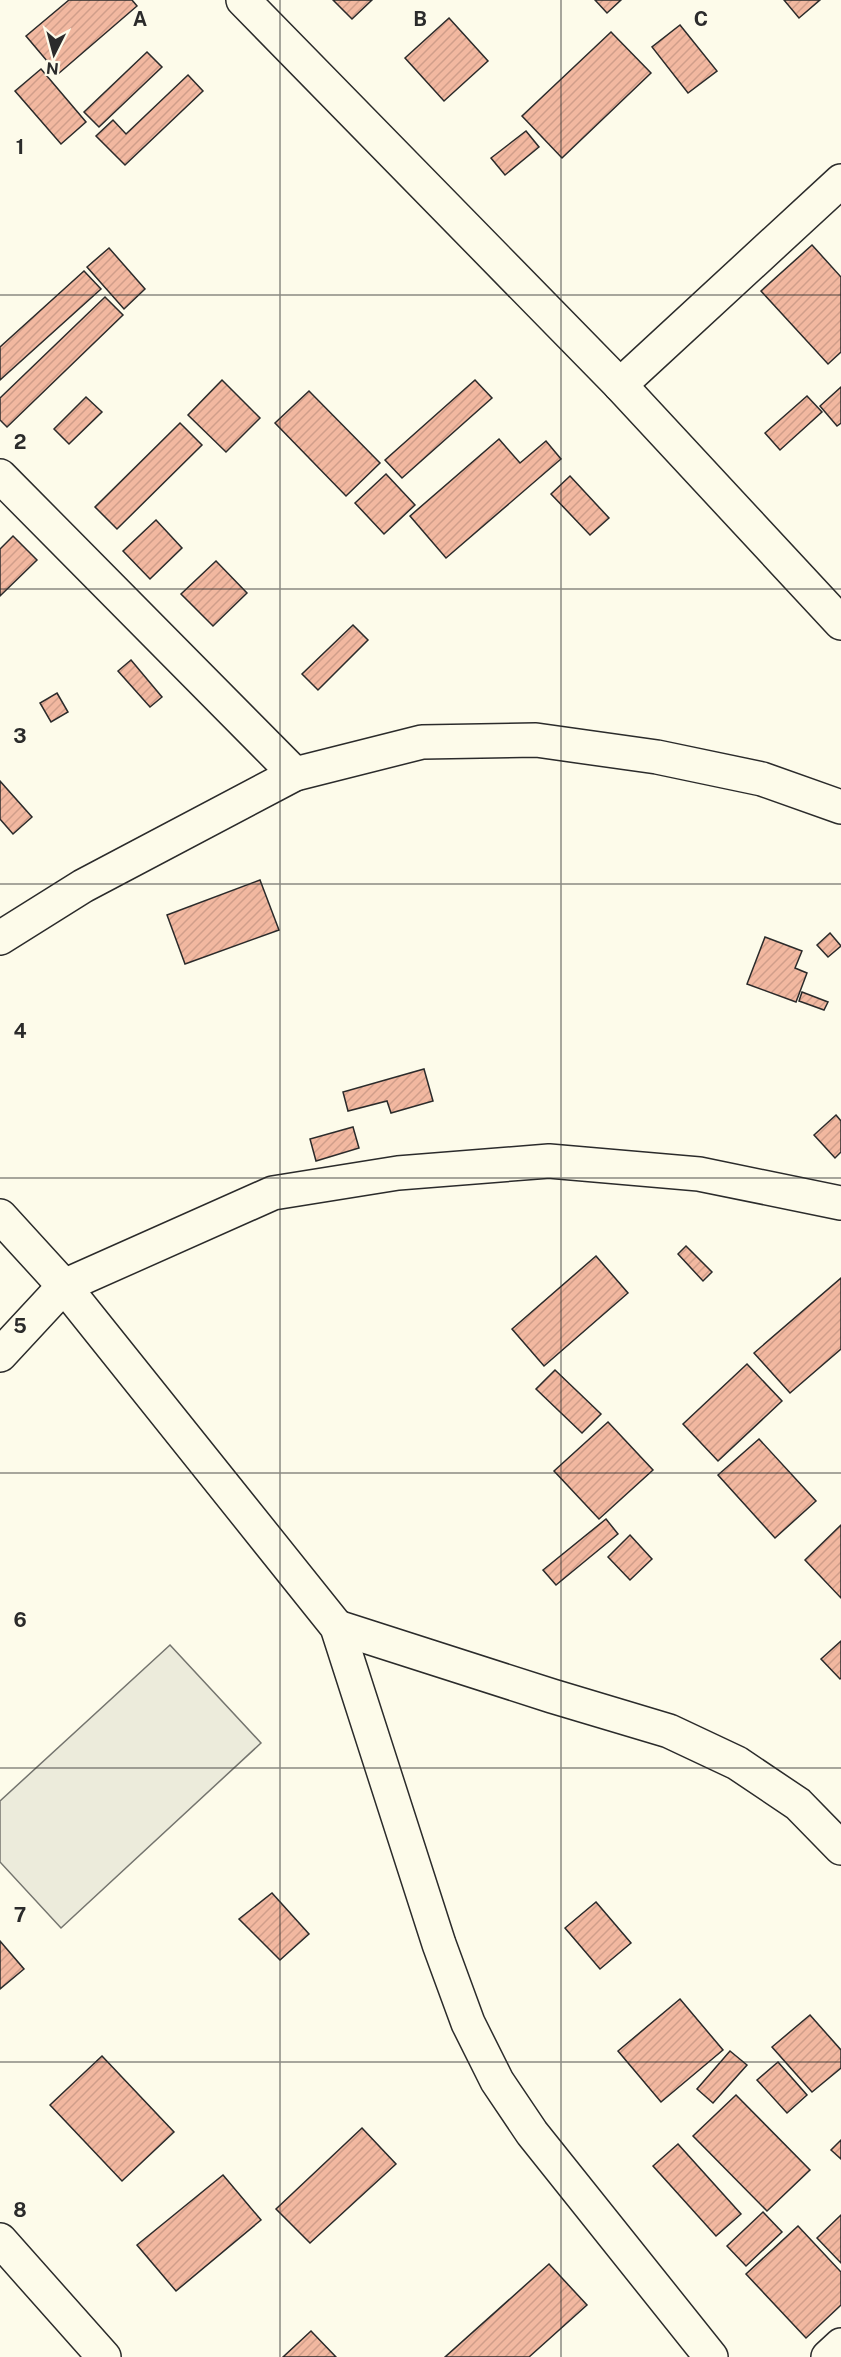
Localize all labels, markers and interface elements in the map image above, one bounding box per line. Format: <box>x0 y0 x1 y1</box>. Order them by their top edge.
text: A <box>133 7 147 31</box>
text: B <box>413 7 427 31</box>
text: C <box>694 7 708 31</box>
north arrow <box>24 24 84 84</box>
text: N <box>45 58 60 79</box>
text: 1 <box>16 135 24 159</box>
text: 2 <box>14 430 26 454</box>
text: 3 <box>13 724 27 748</box>
text: 4 <box>13 1019 27 1043</box>
text: 5 <box>13 1314 27 1338</box>
text: 6 <box>13 1608 27 1632</box>
text: 7 <box>14 1903 26 1927</box>
text: 8 <box>13 2198 27 2222</box>

